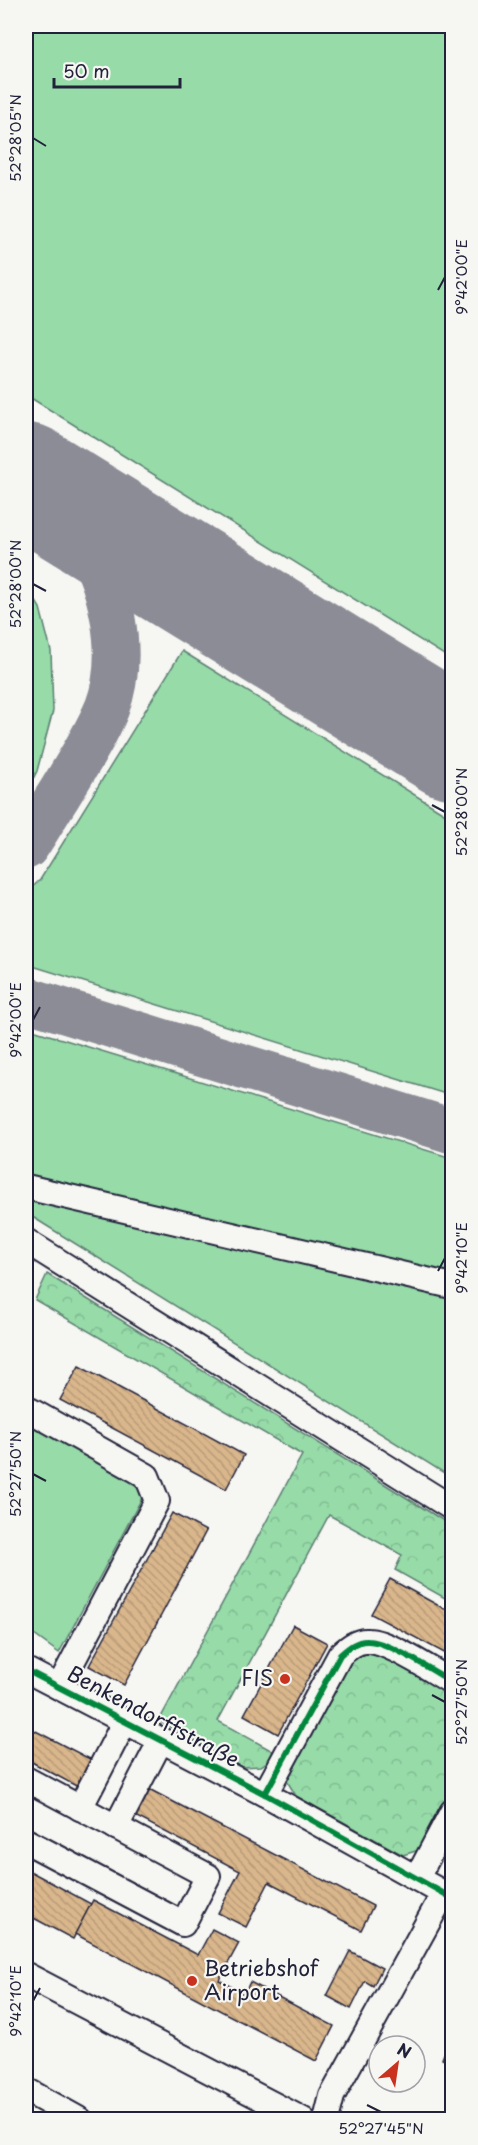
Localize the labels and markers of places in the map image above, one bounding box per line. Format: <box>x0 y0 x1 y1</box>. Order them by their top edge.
place label: FIS <box>241 1661 273 1693</box>
marker: FIS <box>278 1672 292 1686</box>
place label: Betriebshof Airport <box>204 1951 320 2007</box>
marker: Betriebshof Airport <box>185 1974 199 1988</box>

